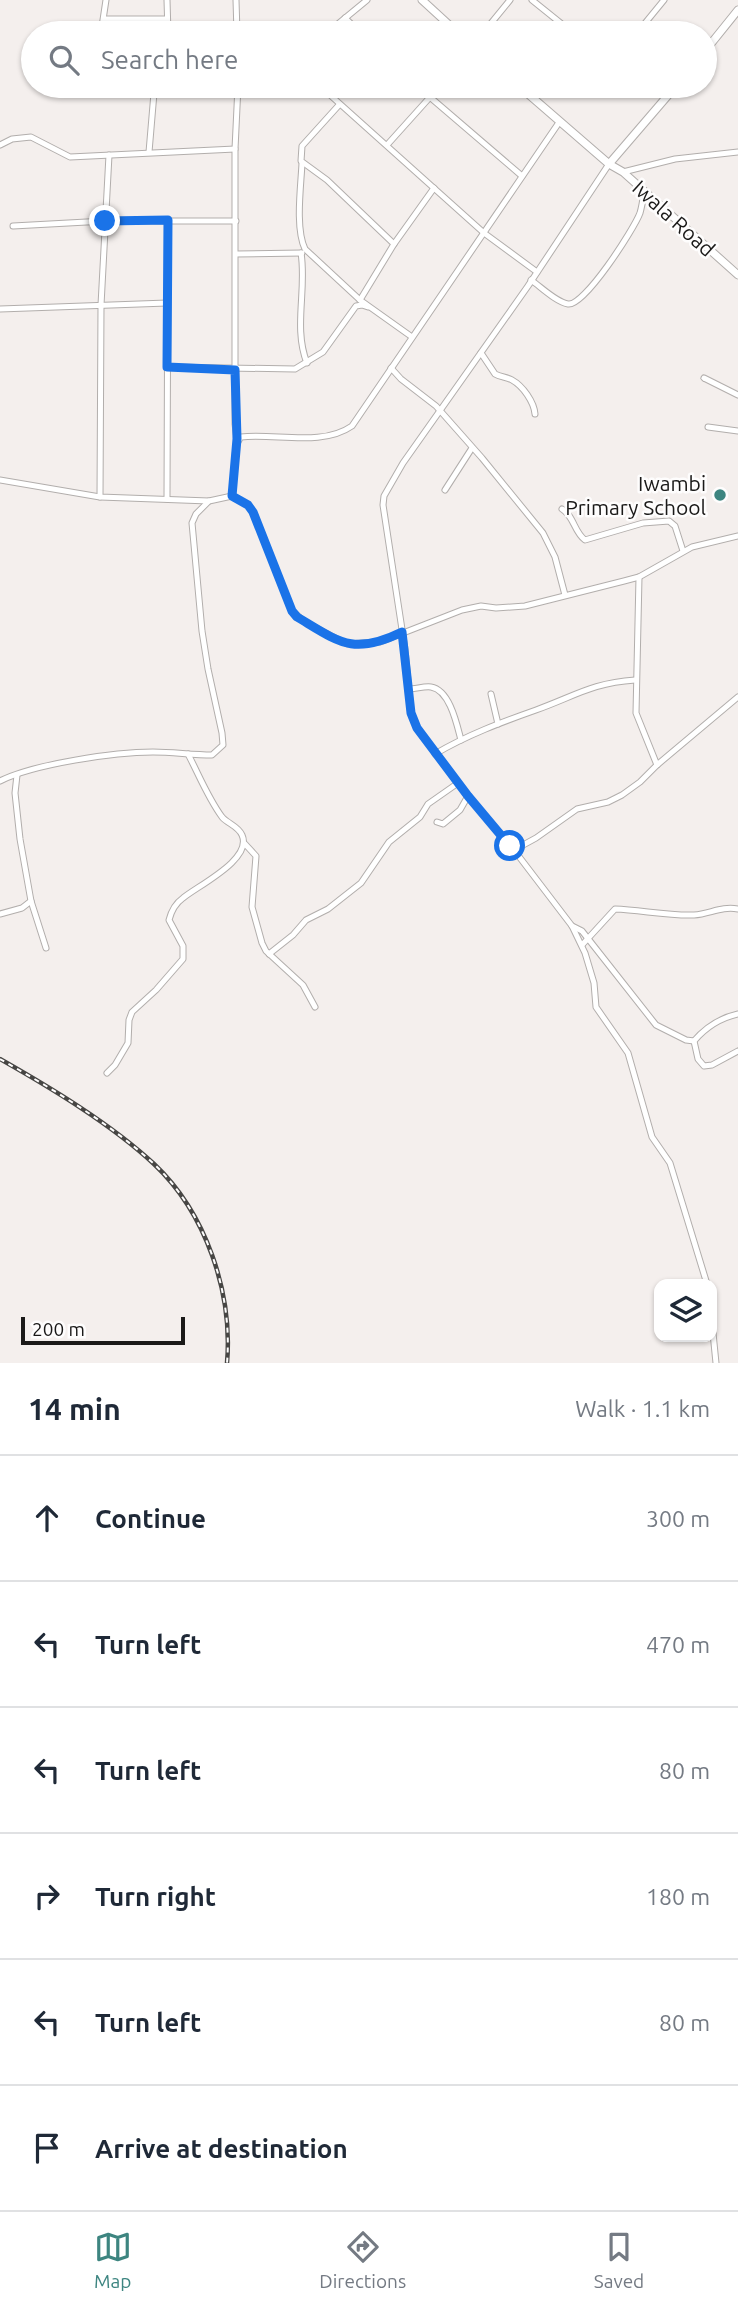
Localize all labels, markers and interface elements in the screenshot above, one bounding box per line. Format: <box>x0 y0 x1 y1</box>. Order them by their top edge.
search box <box>21 21 717 98</box>
icon: search <box>45 41 83 79</box>
text: Search here <box>101 45 238 74</box>
street label: Iwala Road <box>628 175 720 261</box>
route end <box>89 205 120 236</box>
place label: Iwambi Primary School <box>565 471 706 519</box>
marker: Iwambi Primary School <box>712 487 728 503</box>
route start <box>494 830 525 861</box>
map controls <box>654 1279 717 1342</box>
button: layers <box>654 1279 717 1342</box>
scale bar <box>21 1314 186 1346</box>
text: 200 m <box>32 1318 85 1340</box>
text: 14 min <box>28 1392 121 1426</box>
text: Walk · 1.1 km <box>575 1396 710 1421</box>
icon: ahead <box>28 1499 66 1537</box>
text: Continue <box>95 1504 206 1533</box>
text: 300 m <box>646 1506 710 1531</box>
icon: left <box>28 1625 66 1663</box>
text: Turn left <box>95 1630 201 1659</box>
text: 470 m <box>646 1632 710 1657</box>
icon: left <box>28 1751 66 1789</box>
text: Turn left <box>95 1756 201 1785</box>
text: 80 m <box>659 1758 710 1783</box>
icon: right <box>28 1877 66 1915</box>
text: Turn right <box>95 1882 216 1911</box>
text: 180 m <box>646 1884 710 1909</box>
icon: left <box>28 2003 66 2041</box>
text: Turn left <box>95 2008 201 2037</box>
text: 80 m <box>659 2010 710 2035</box>
icon: arrive <box>28 2129 66 2167</box>
text: Arrive at destination <box>95 2134 348 2163</box>
tab: Map <box>94 2228 132 2292</box>
tab: Directions <box>319 2228 406 2292</box>
tab: Saved <box>594 2228 644 2292</box>

